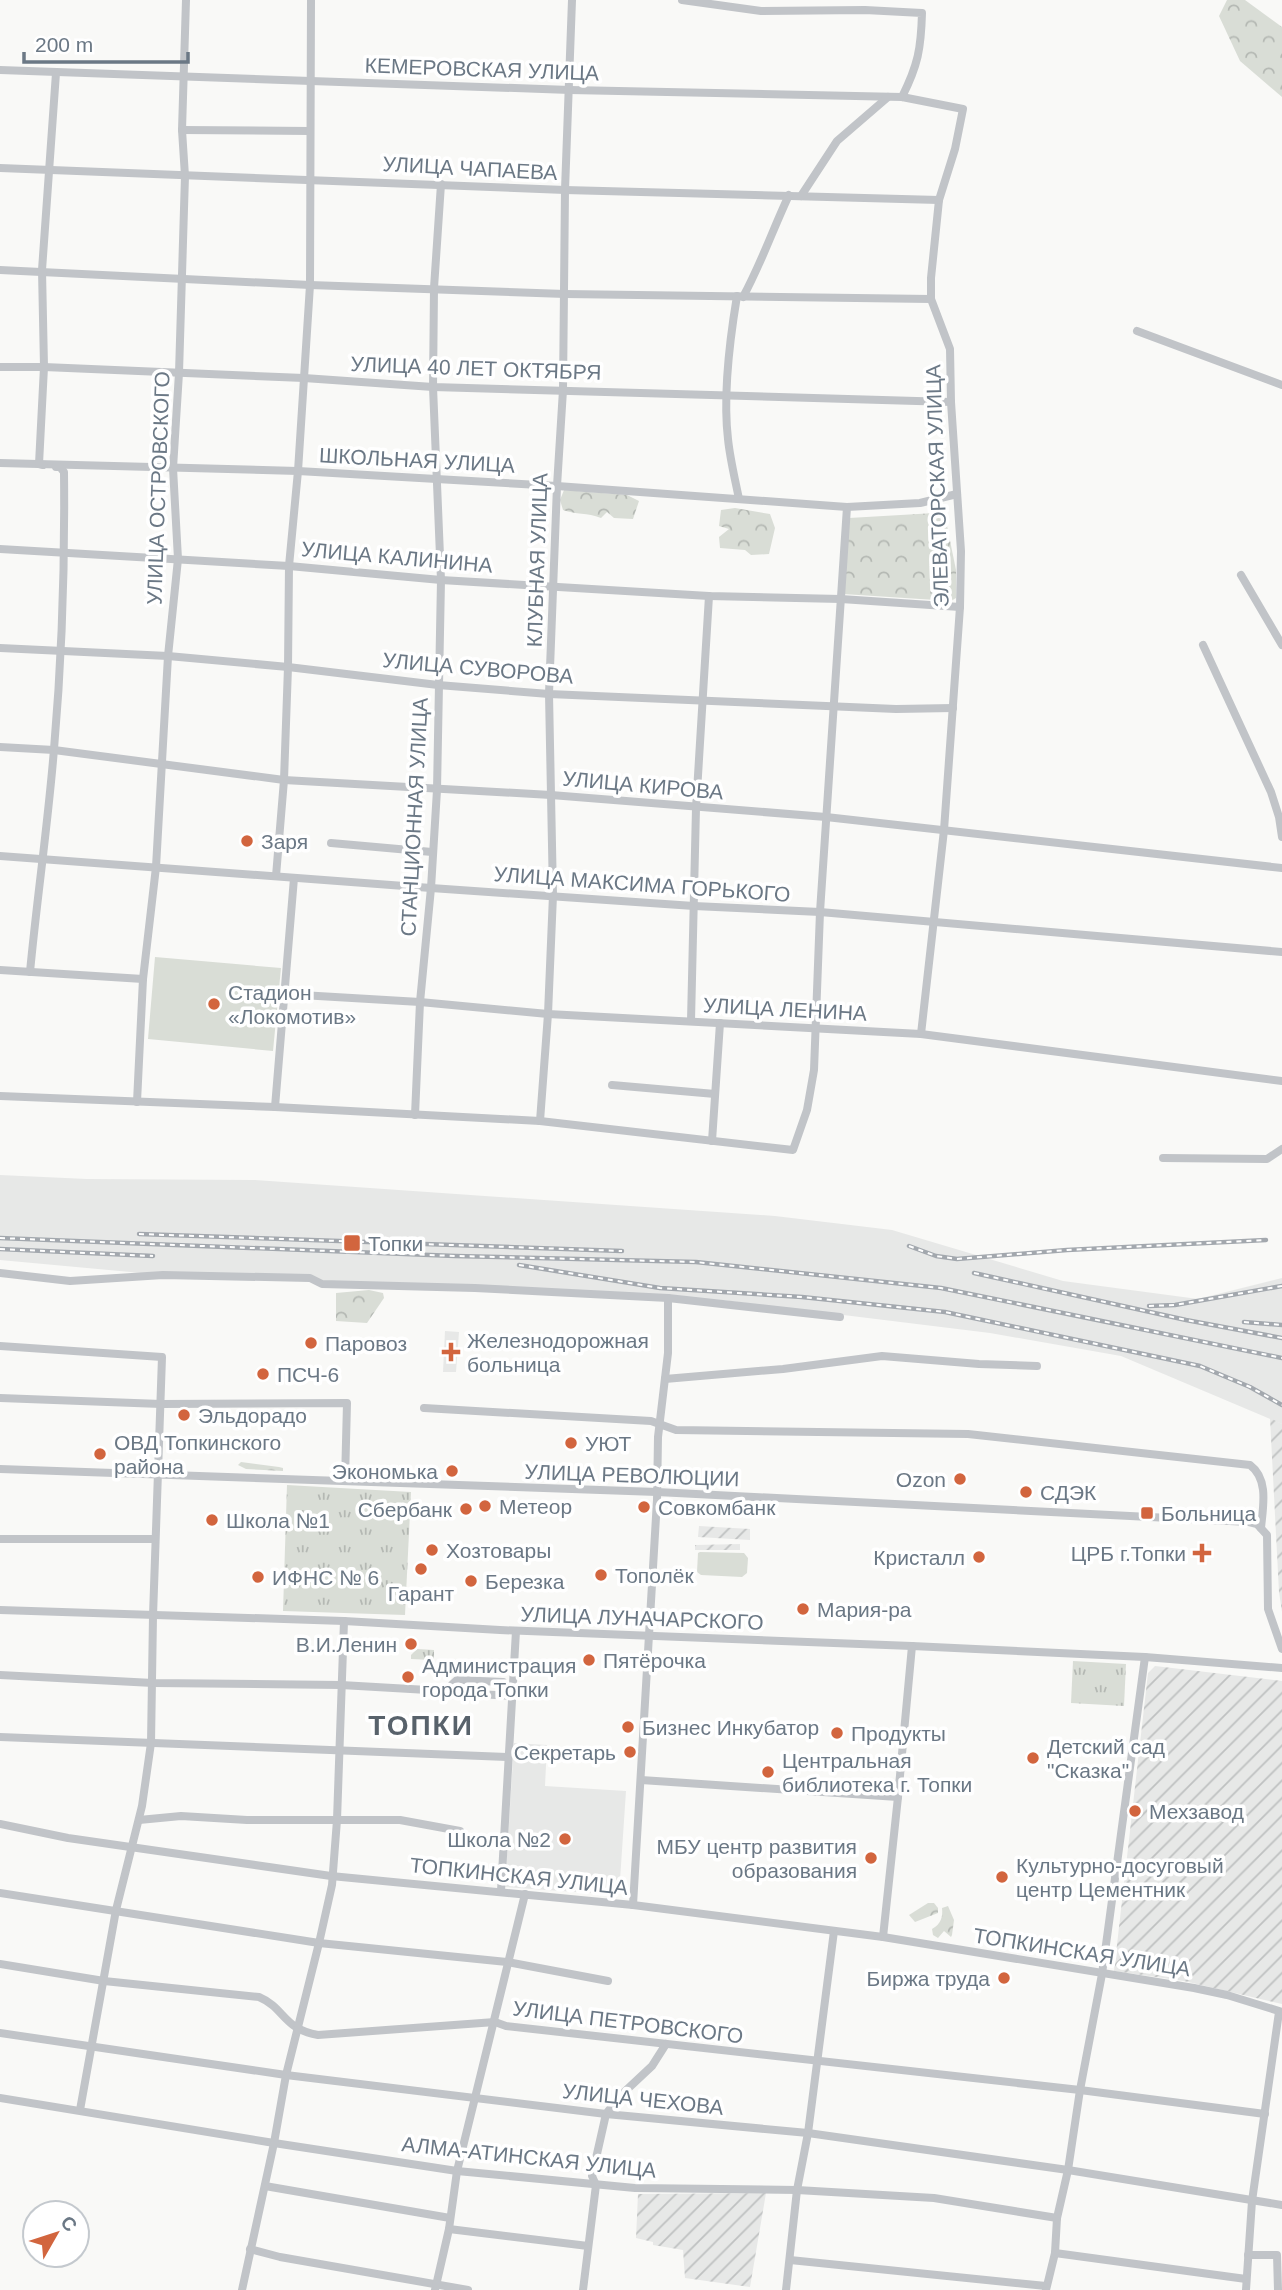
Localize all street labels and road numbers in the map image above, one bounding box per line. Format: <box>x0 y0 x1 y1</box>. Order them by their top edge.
street label: КЕМЕРОВСКАЯ УЛИЦА <box>364 53 600 85</box>
street label: УЛИЦА ЧАПАЕВА <box>382 152 558 184</box>
street label: УЛИЦА 40 ЛЕТ ОКТЯБРЯ <box>350 352 602 384</box>
street label: ЭЛЕВАТОРСКАЯ УЛИЦА <box>921 364 953 608</box>
street label: УЛИЦА ОСТРОВСКОГО <box>142 371 174 605</box>
street label: ШКОЛЬНАЯ УЛИЦА <box>318 443 516 477</box>
street label: КЛУБНАЯ УЛИЦА <box>522 472 552 648</box>
street label: УЛИЦА КАЛИНИНА <box>300 537 494 577</box>
street label: УЛИЦА СУВОРОВА <box>382 648 574 688</box>
street label: СТАНЦИОННАЯ УЛИЦА <box>396 697 432 937</box>
street label: УЛИЦА КИРОВА <box>562 767 724 803</box>
street label: УЛИЦА МАКСИМА ГОРЬКОГО <box>493 862 791 906</box>
street label: УЛИЦА ЛЕНИНА <box>702 993 868 1025</box>
street label: УЛИЦА РЕВОЛЮЦИИ <box>524 1460 740 1490</box>
street label: УЛИЦА ЛУНАЧАРСКОГО <box>520 1602 764 1634</box>
street label: ТОПКИНСКАЯ УЛИЦА <box>409 1853 629 1899</box>
street label: ТОПКИНСКАЯ УЛИЦА <box>972 1923 1192 1981</box>
street label: УЛИЦА ПЕТРОВСКОГО <box>511 1996 745 2048</box>
street label: УЛИЦА ЧЕХОВА <box>561 2079 725 2119</box>
street label: АЛМА-АТИНСКАЯ УЛИЦА <box>401 2132 657 2182</box>

